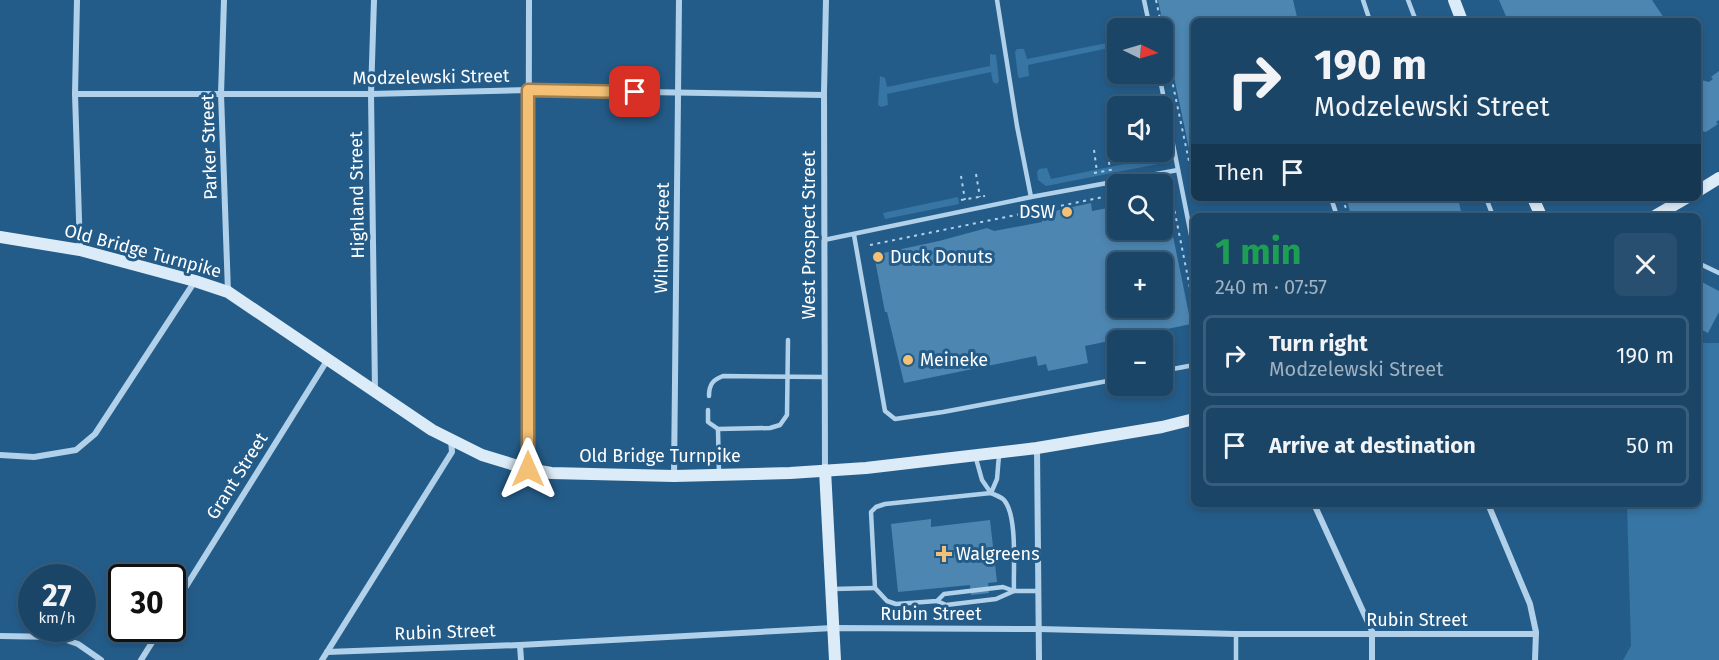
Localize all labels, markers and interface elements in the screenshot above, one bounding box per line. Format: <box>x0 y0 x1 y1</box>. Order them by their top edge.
north arrow <box>1107 18 1173 84</box>
map controls <box>1107 18 1173 396</box>
text: 190 m <box>1314 40 1427 90</box>
icon: right <box>1215 42 1293 120</box>
street label: Modzelewski Street <box>352 65 510 89</box>
pin <box>609 66 660 117</box>
icon: arrive <box>618 75 651 108</box>
text: Modzelewski Street <box>1314 91 1550 123</box>
street label: Parker Street <box>196 93 222 200</box>
button: sound <box>1107 96 1173 162</box>
street label: Highland Street <box>345 131 369 259</box>
street label: West Prospect Street <box>798 150 820 319</box>
icon: arrive <box>1276 156 1309 189</box>
text: Then <box>1215 159 1264 186</box>
button: search <box>1107 174 1173 240</box>
street label: Wilmot Street <box>650 182 674 294</box>
place label: DSW <box>1019 201 1055 223</box>
marker: DSW <box>1060 205 1074 219</box>
street label: Old Bridge Turnpike <box>62 219 224 283</box>
text: 1 min <box>1215 230 1302 274</box>
button: close <box>1614 233 1677 296</box>
place label: Duck Donuts <box>890 246 993 268</box>
marker: Duck Donuts <box>871 250 885 264</box>
button: + <box>1107 252 1173 318</box>
text: 240 m · 07:57 <box>1215 275 1327 299</box>
button: − <box>1107 330 1173 396</box>
text: Turn right <box>1269 330 1368 357</box>
icon: right <box>1218 339 1251 372</box>
text: 190 m <box>1616 342 1674 369</box>
place label: Meineke <box>920 349 988 371</box>
marker: Meineke <box>901 353 915 367</box>
text: Modzelewski Street <box>1269 357 1443 381</box>
street label: Grant Street <box>202 428 273 523</box>
icon: arrive <box>1218 429 1251 462</box>
text: Arrive at destination <box>1269 432 1476 459</box>
text: 50 m <box>1626 432 1674 459</box>
position arrow <box>496 437 560 501</box>
street label: Old Bridge Turnpike <box>579 445 741 467</box>
place label: Walgreens <box>956 543 1040 565</box>
marker: Walgreens <box>937 547 951 561</box>
speed limit sign: 30 <box>108 564 186 642</box>
text: 27 <box>42 578 72 614</box>
street label: Rubin Street <box>880 603 982 625</box>
text: km/h <box>38 609 76 627</box>
street label: Rubin Street <box>1366 609 1468 631</box>
street label: Rubin Street <box>394 619 496 645</box>

